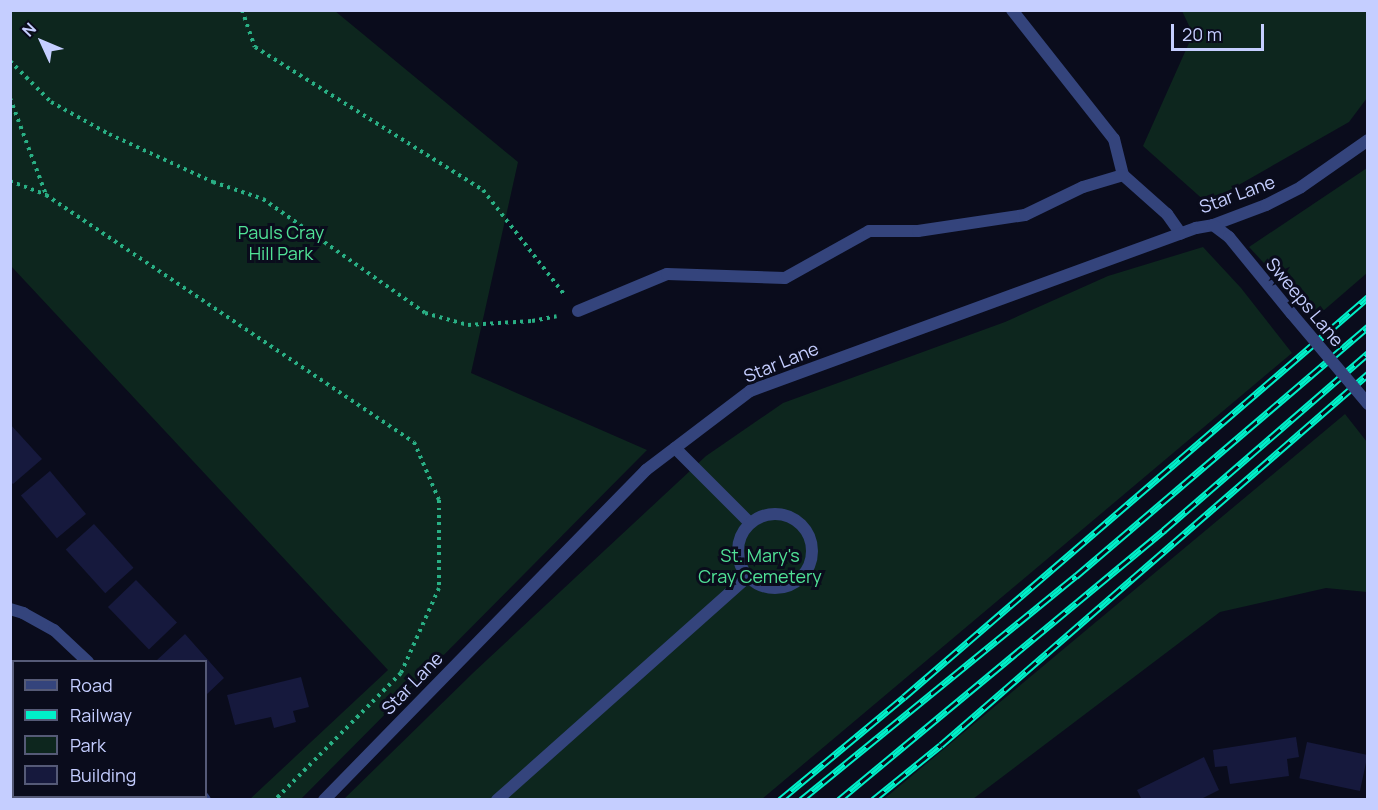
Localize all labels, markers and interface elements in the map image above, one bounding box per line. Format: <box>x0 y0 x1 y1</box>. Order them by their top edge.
north arrow <box>12 12 72 72</box>
scale bar <box>1174 12 1267 50</box>
text: N <box>17 18 41 41</box>
text: 20 m <box>1182 22 1222 46</box>
street label: Star Lane <box>1196 170 1278 218</box>
park label: Pauls Cray Hill Park <box>238 222 324 264</box>
street label: Sweeps Lane <box>1262 253 1348 351</box>
street label: Star Lane <box>740 337 822 387</box>
park label: St. Mary's Cray Cemetery <box>698 545 822 588</box>
street label: Star Lane <box>377 647 447 719</box>
legend <box>12 660 207 798</box>
text: Road <box>70 673 113 697</box>
text: Railway <box>70 703 132 727</box>
text: Park <box>70 733 106 757</box>
text: Building <box>70 763 136 787</box>

